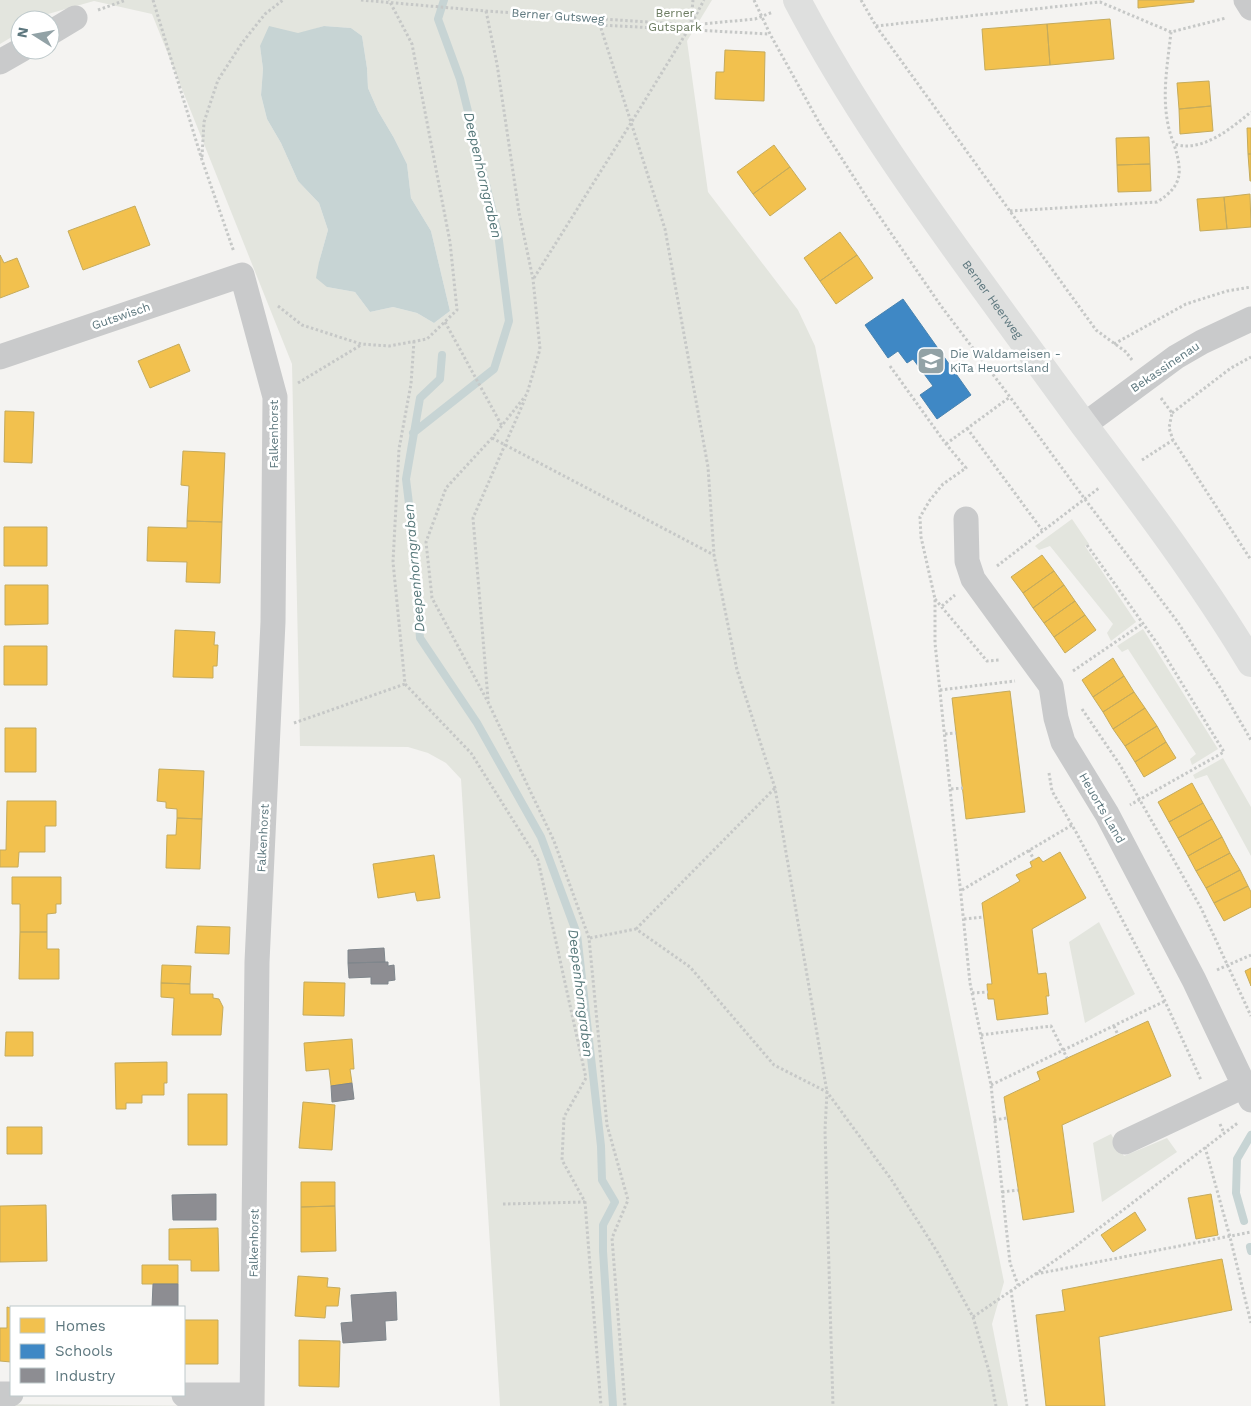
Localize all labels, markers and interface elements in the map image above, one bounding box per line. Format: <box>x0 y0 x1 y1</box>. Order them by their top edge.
street label: Berner Gutsweg <box>511 6 605 26</box>
park label: Berner Gutspark <box>648 6 702 34</box>
north arrow <box>10 10 60 60</box>
text: N <box>13 26 31 39</box>
water label: Deepenhorngraben <box>461 110 505 240</box>
street label: Berner Heerweg <box>959 258 1026 342</box>
street label: Gutswisch <box>90 299 152 333</box>
street label: Bekassinenau <box>1128 339 1202 395</box>
school or university icon: Die Waldameisen - KiTa Heuortsland <box>916 346 946 376</box>
place label: Die Waldameisen - KiTa Heuortsland <box>950 347 1061 375</box>
street label: Falkenhorst <box>267 400 281 468</box>
water label: Deepenhorngraben <box>400 503 428 633</box>
street label: Heuorts Land <box>1076 770 1128 846</box>
street label: Falkenhorst <box>254 803 272 873</box>
water label: Deepenhorngraben <box>565 928 597 1058</box>
street label: Falkenhorst <box>246 1209 262 1277</box>
legend <box>10 1306 185 1396</box>
text: Homes <box>55 1317 106 1335</box>
text: Schools <box>55 1342 113 1360</box>
text: Industry <box>55 1367 116 1385</box>

